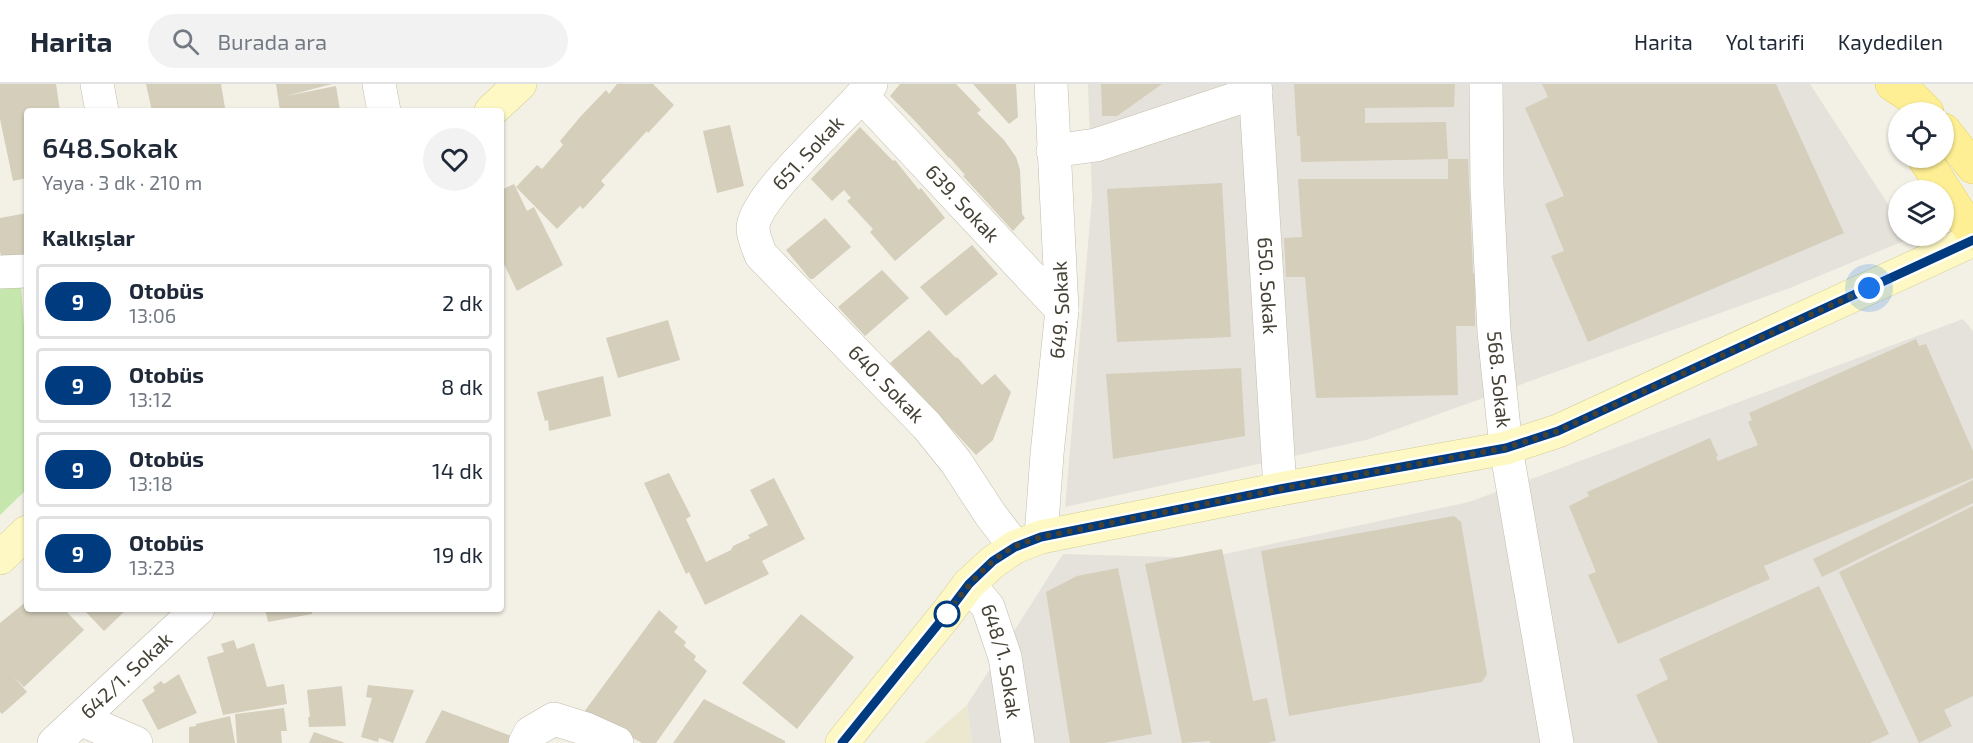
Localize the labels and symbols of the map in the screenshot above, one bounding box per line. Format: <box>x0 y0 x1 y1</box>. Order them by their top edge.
street label: 651. Sokak <box>767 110 848 195</box>
street label: 639. Sokak <box>921 159 1005 246</box>
street label: 650. Sokak <box>1253 236 1283 335</box>
street label: 649. Sokak <box>1044 260 1073 360</box>
your location <box>1854 273 1884 303</box>
street label: 568. Sokak <box>1483 330 1517 429</box>
street label: 640. Sokak <box>844 340 930 427</box>
street label: 648/1. Sokak <box>977 600 1027 720</box>
unlabelled marker <box>934 601 960 627</box>
street label: 642/1. Sokak <box>75 626 177 723</box>

